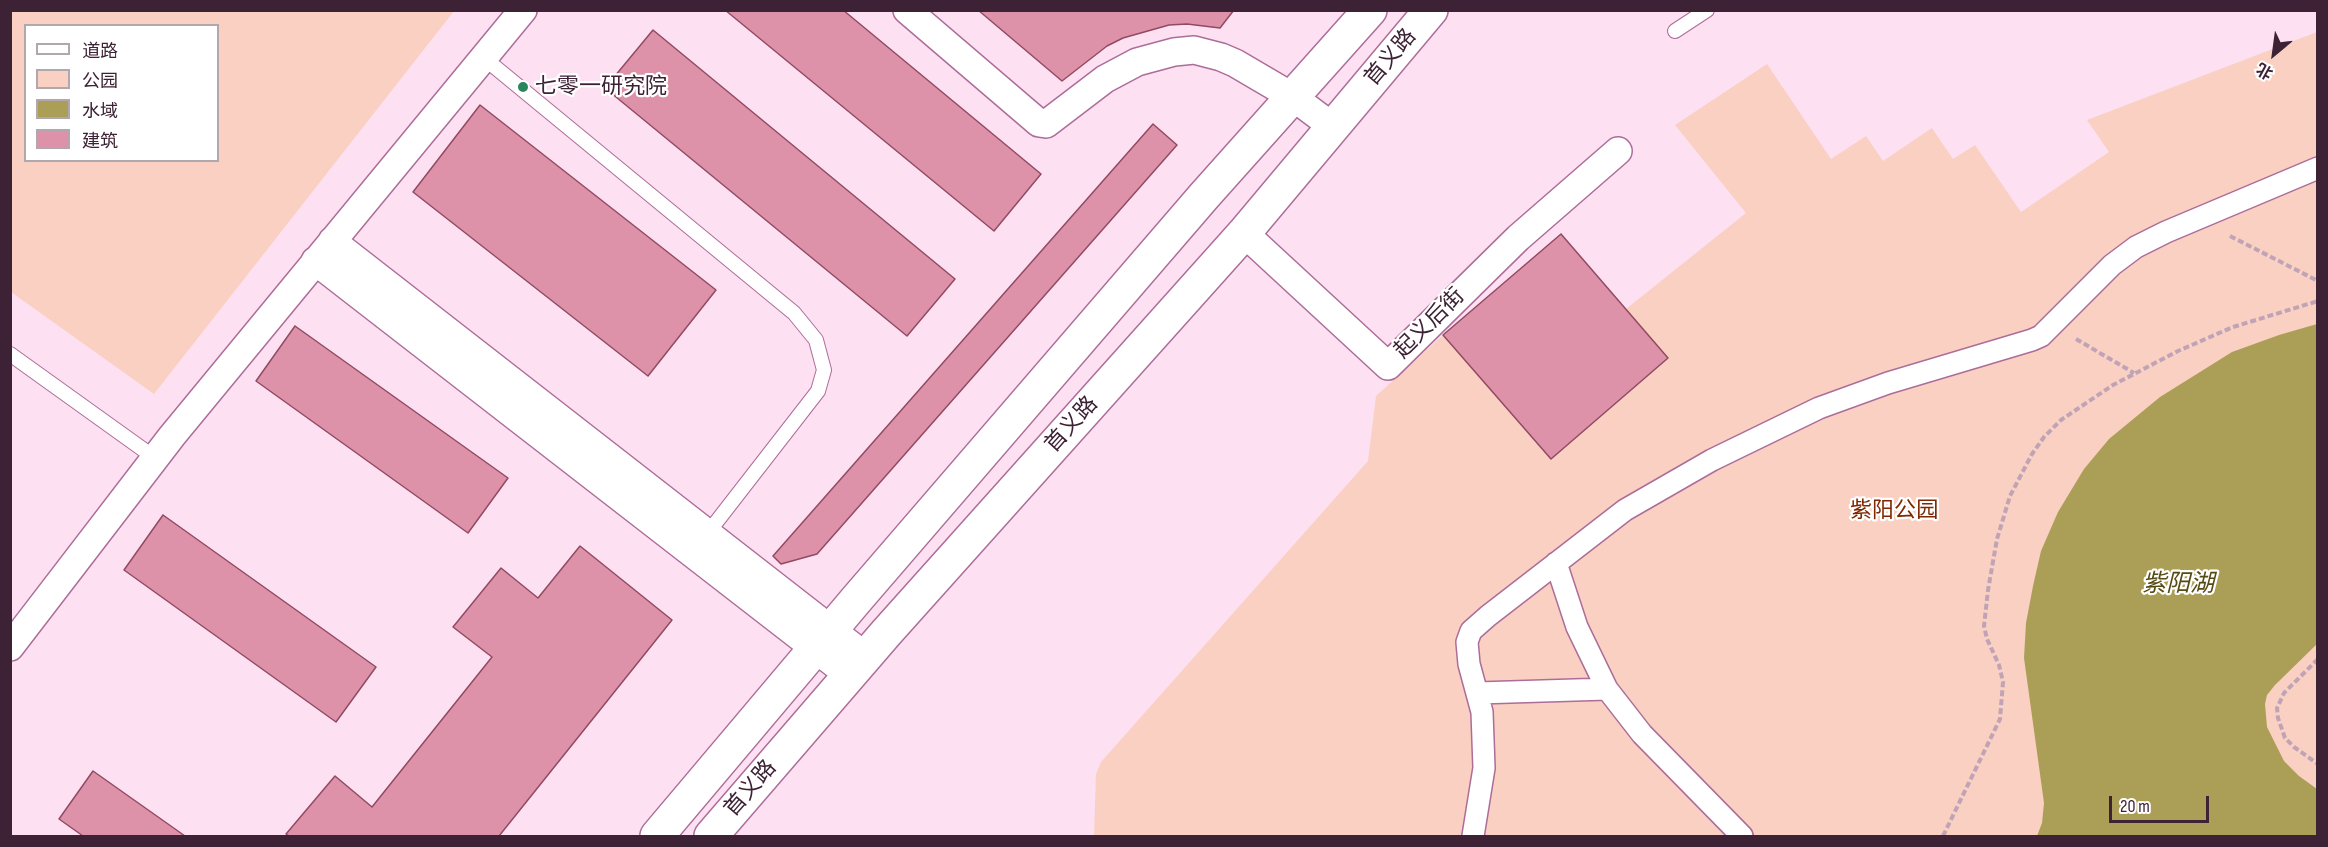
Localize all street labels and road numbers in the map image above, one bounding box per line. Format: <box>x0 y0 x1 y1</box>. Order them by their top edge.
street label: 首义路 <box>1360 24 1422 92</box>
street label: 起义后街 <box>1390 284 1470 364</box>
street label: 首义路 <box>1040 392 1104 458</box>
street label: 首义路 <box>719 755 783 823</box>

